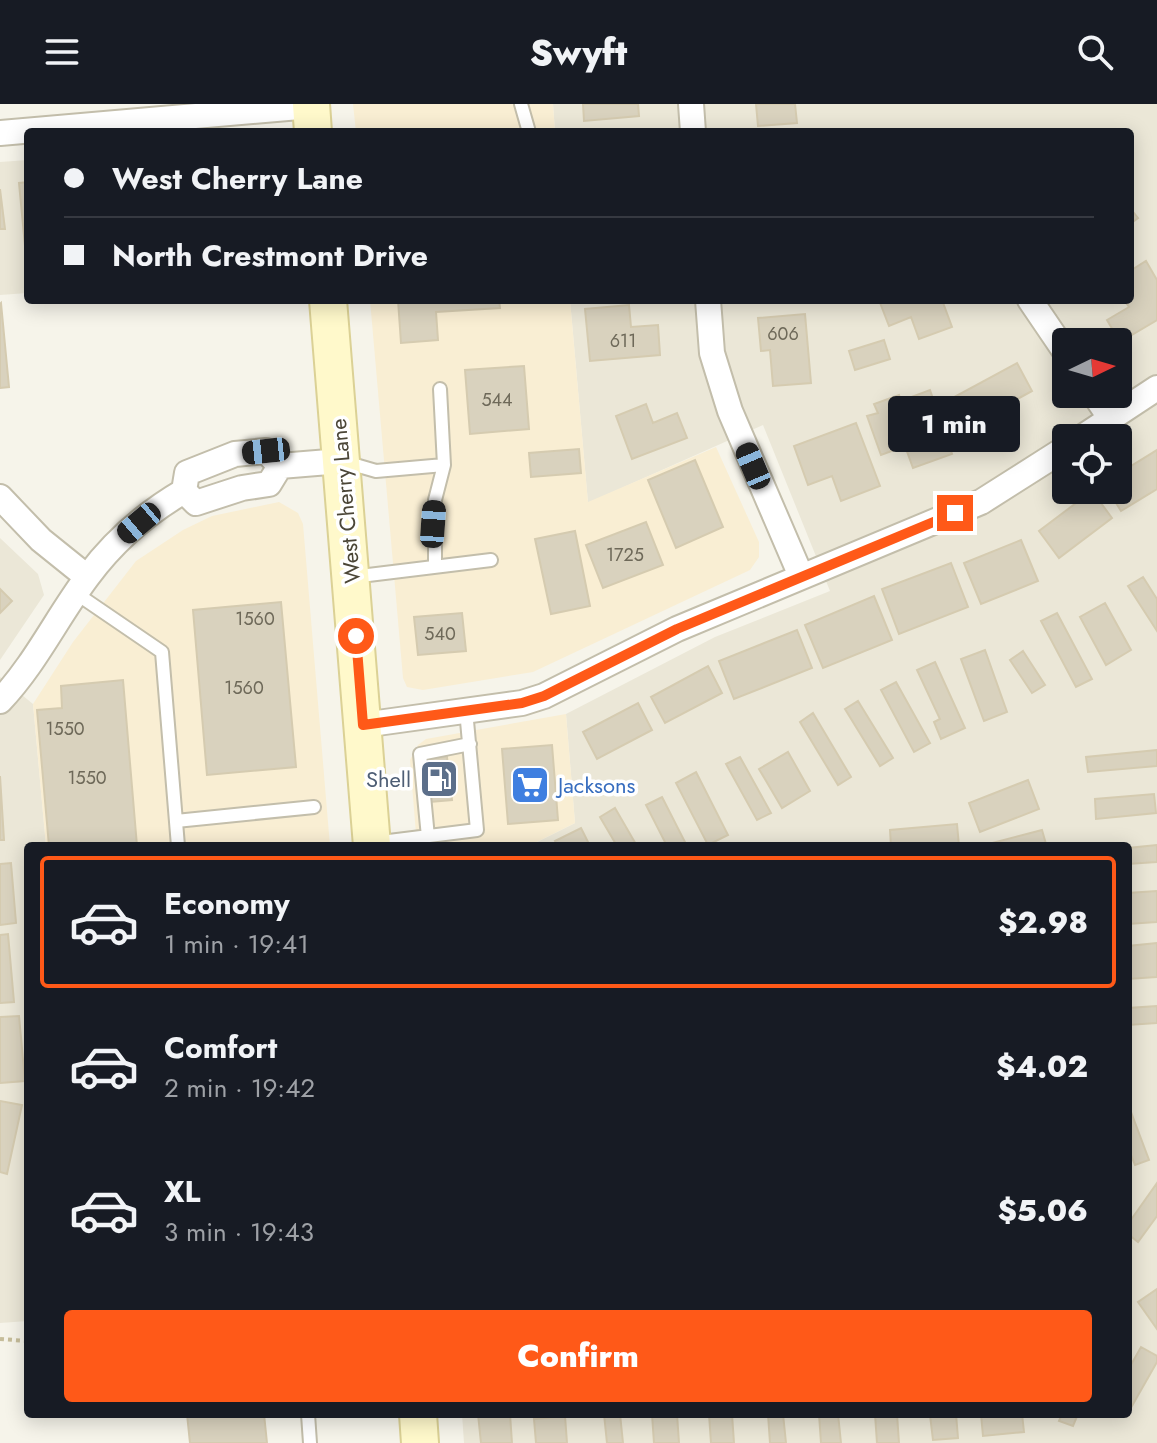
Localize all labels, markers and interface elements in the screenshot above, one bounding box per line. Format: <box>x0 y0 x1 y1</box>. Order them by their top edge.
text: Swyft <box>530 26 627 78</box>
icon: menu <box>40 30 84 74</box>
icon: search <box>1073 30 1117 74</box>
text: West Cherry Lane <box>112 157 363 200</box>
text: North Crestmont Drive <box>112 234 428 277</box>
house number: 606 <box>767 321 799 347</box>
house number: 611 <box>610 328 636 354</box>
north arrow <box>1052 328 1132 408</box>
map controls <box>1052 328 1132 504</box>
house number: 544 <box>481 387 513 413</box>
callout: 1 min <box>889 397 1021 453</box>
text: 1 min <box>921 405 987 443</box>
street label: West Cherry Lane <box>322 417 368 585</box>
button: locate <box>1052 424 1132 504</box>
car <box>241 437 291 465</box>
car <box>733 439 773 493</box>
route end <box>937 495 973 531</box>
car <box>113 498 165 548</box>
car <box>419 499 447 549</box>
house number: 1725 <box>606 542 644 568</box>
house number: 1560 <box>235 606 275 632</box>
route start <box>338 618 374 654</box>
house number: 540 <box>424 621 456 647</box>
house number: 1560 <box>224 675 264 701</box>
house number: 1550 <box>45 716 85 742</box>
fuel station icon: Shell <box>418 758 460 800</box>
place label: Shell <box>366 763 411 795</box>
supermarket icon: Jacksons <box>509 764 551 806</box>
house number: 1550 <box>67 765 107 791</box>
place label: Jacksons <box>555 769 635 801</box>
text: Economy <box>164 882 290 925</box>
icon: car <box>68 886 140 958</box>
text: $2.98 <box>998 901 1088 944</box>
text: 1 min · 19:41 <box>164 925 309 963</box>
text: Comfort <box>164 1026 277 1069</box>
icon: car <box>68 1030 140 1102</box>
text: $4.02 <box>996 1045 1088 1088</box>
text: 2 min · 19:42 <box>164 1069 315 1107</box>
text: XL <box>164 1170 200 1213</box>
icon: car <box>68 1174 140 1246</box>
text: $5.06 <box>998 1189 1088 1232</box>
text: 3 min · 19:43 <box>164 1213 314 1251</box>
button: Confirm <box>64 1310 1092 1402</box>

